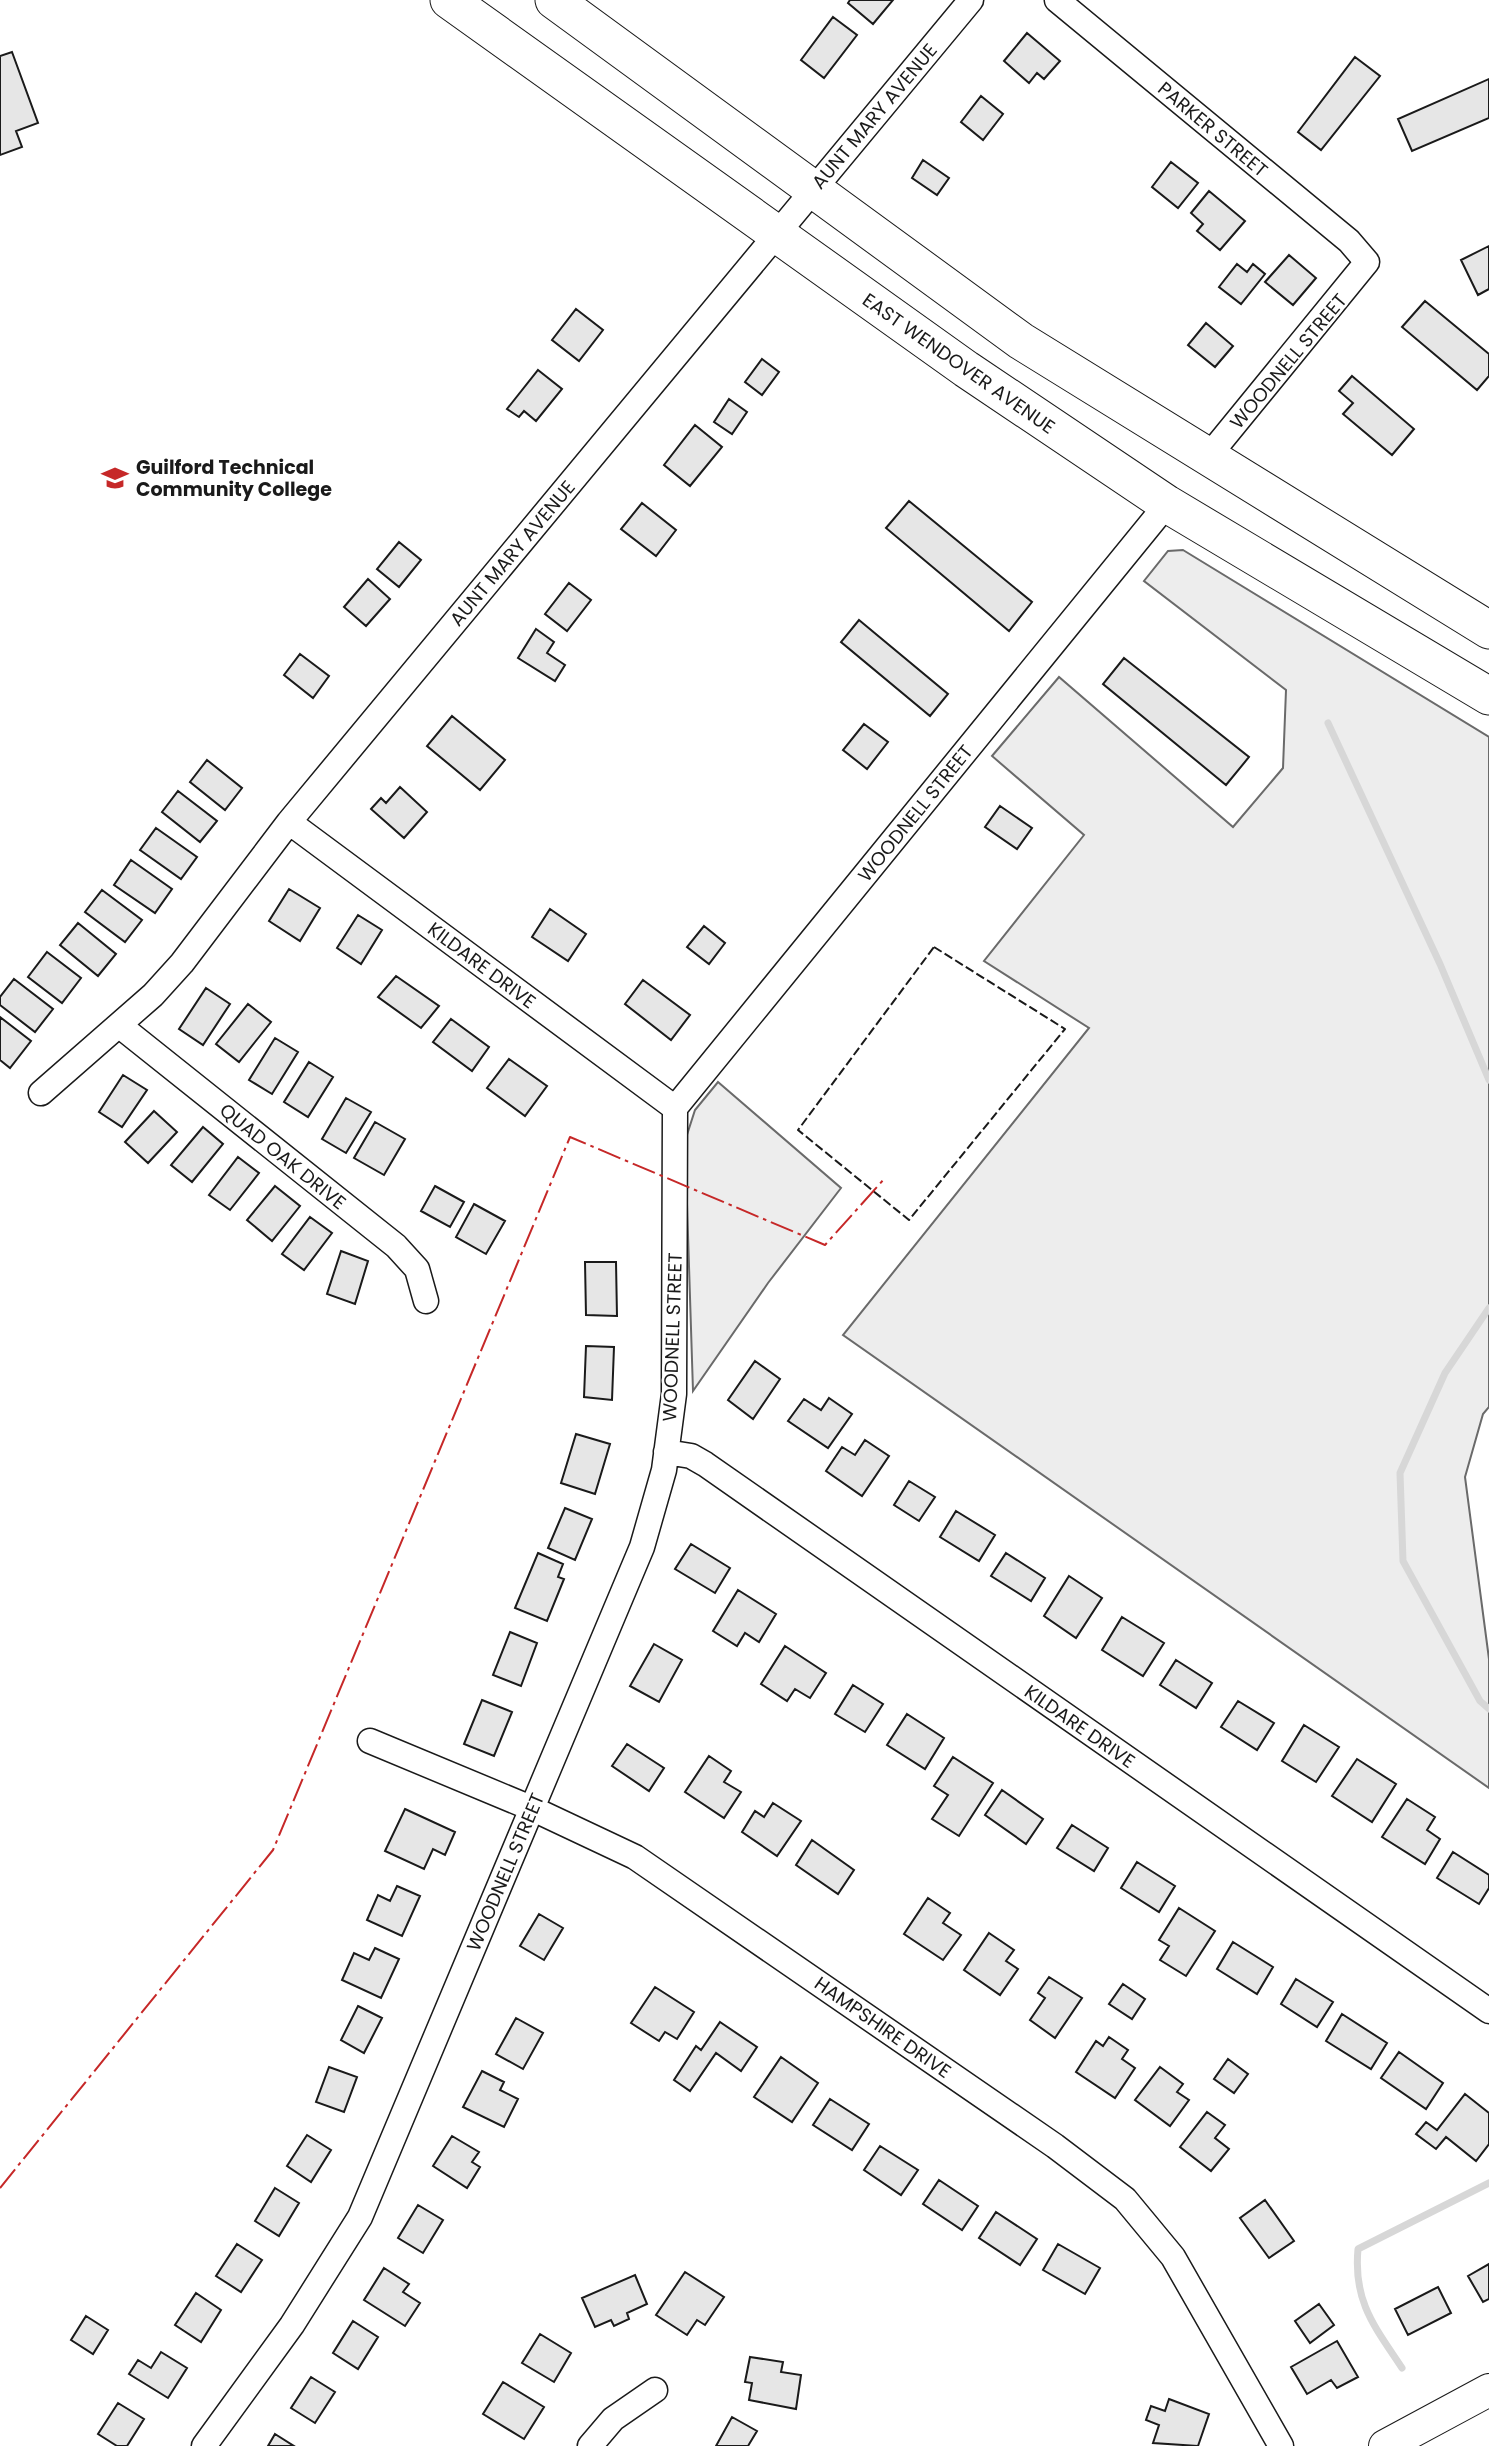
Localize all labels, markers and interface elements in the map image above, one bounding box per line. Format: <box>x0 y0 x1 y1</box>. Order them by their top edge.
street label: AUNT MARY AVENUE <box>805 38 943 195</box>
street label: PARKER STREET <box>1152 75 1273 183</box>
street label: EAST WENDOVER AVENUE <box>857 286 1061 440</box>
street label: WOODNELL STREET <box>1224 288 1353 435</box>
place label: Guilford Technical Community College <box>136 454 332 503</box>
school or university icon: Guilford Technical Community College <box>100 463 130 493</box>
street label: AUNT MARY AVENUE <box>443 475 581 632</box>
street label: WOODNELL STREET <box>852 739 979 888</box>
street label: KILDARE DRIVE <box>422 916 541 1015</box>
street label: QUAD OAK DRIVE <box>214 1097 352 1216</box>
street label: WOODNELL STREET <box>656 1252 689 1422</box>
street label: KILDARE DRIVE <box>1019 1678 1140 1774</box>
street label: WOODNELL STREET <box>460 1789 551 1955</box>
street label: HAMPSHIRE DRIVE <box>809 1970 956 2085</box>

